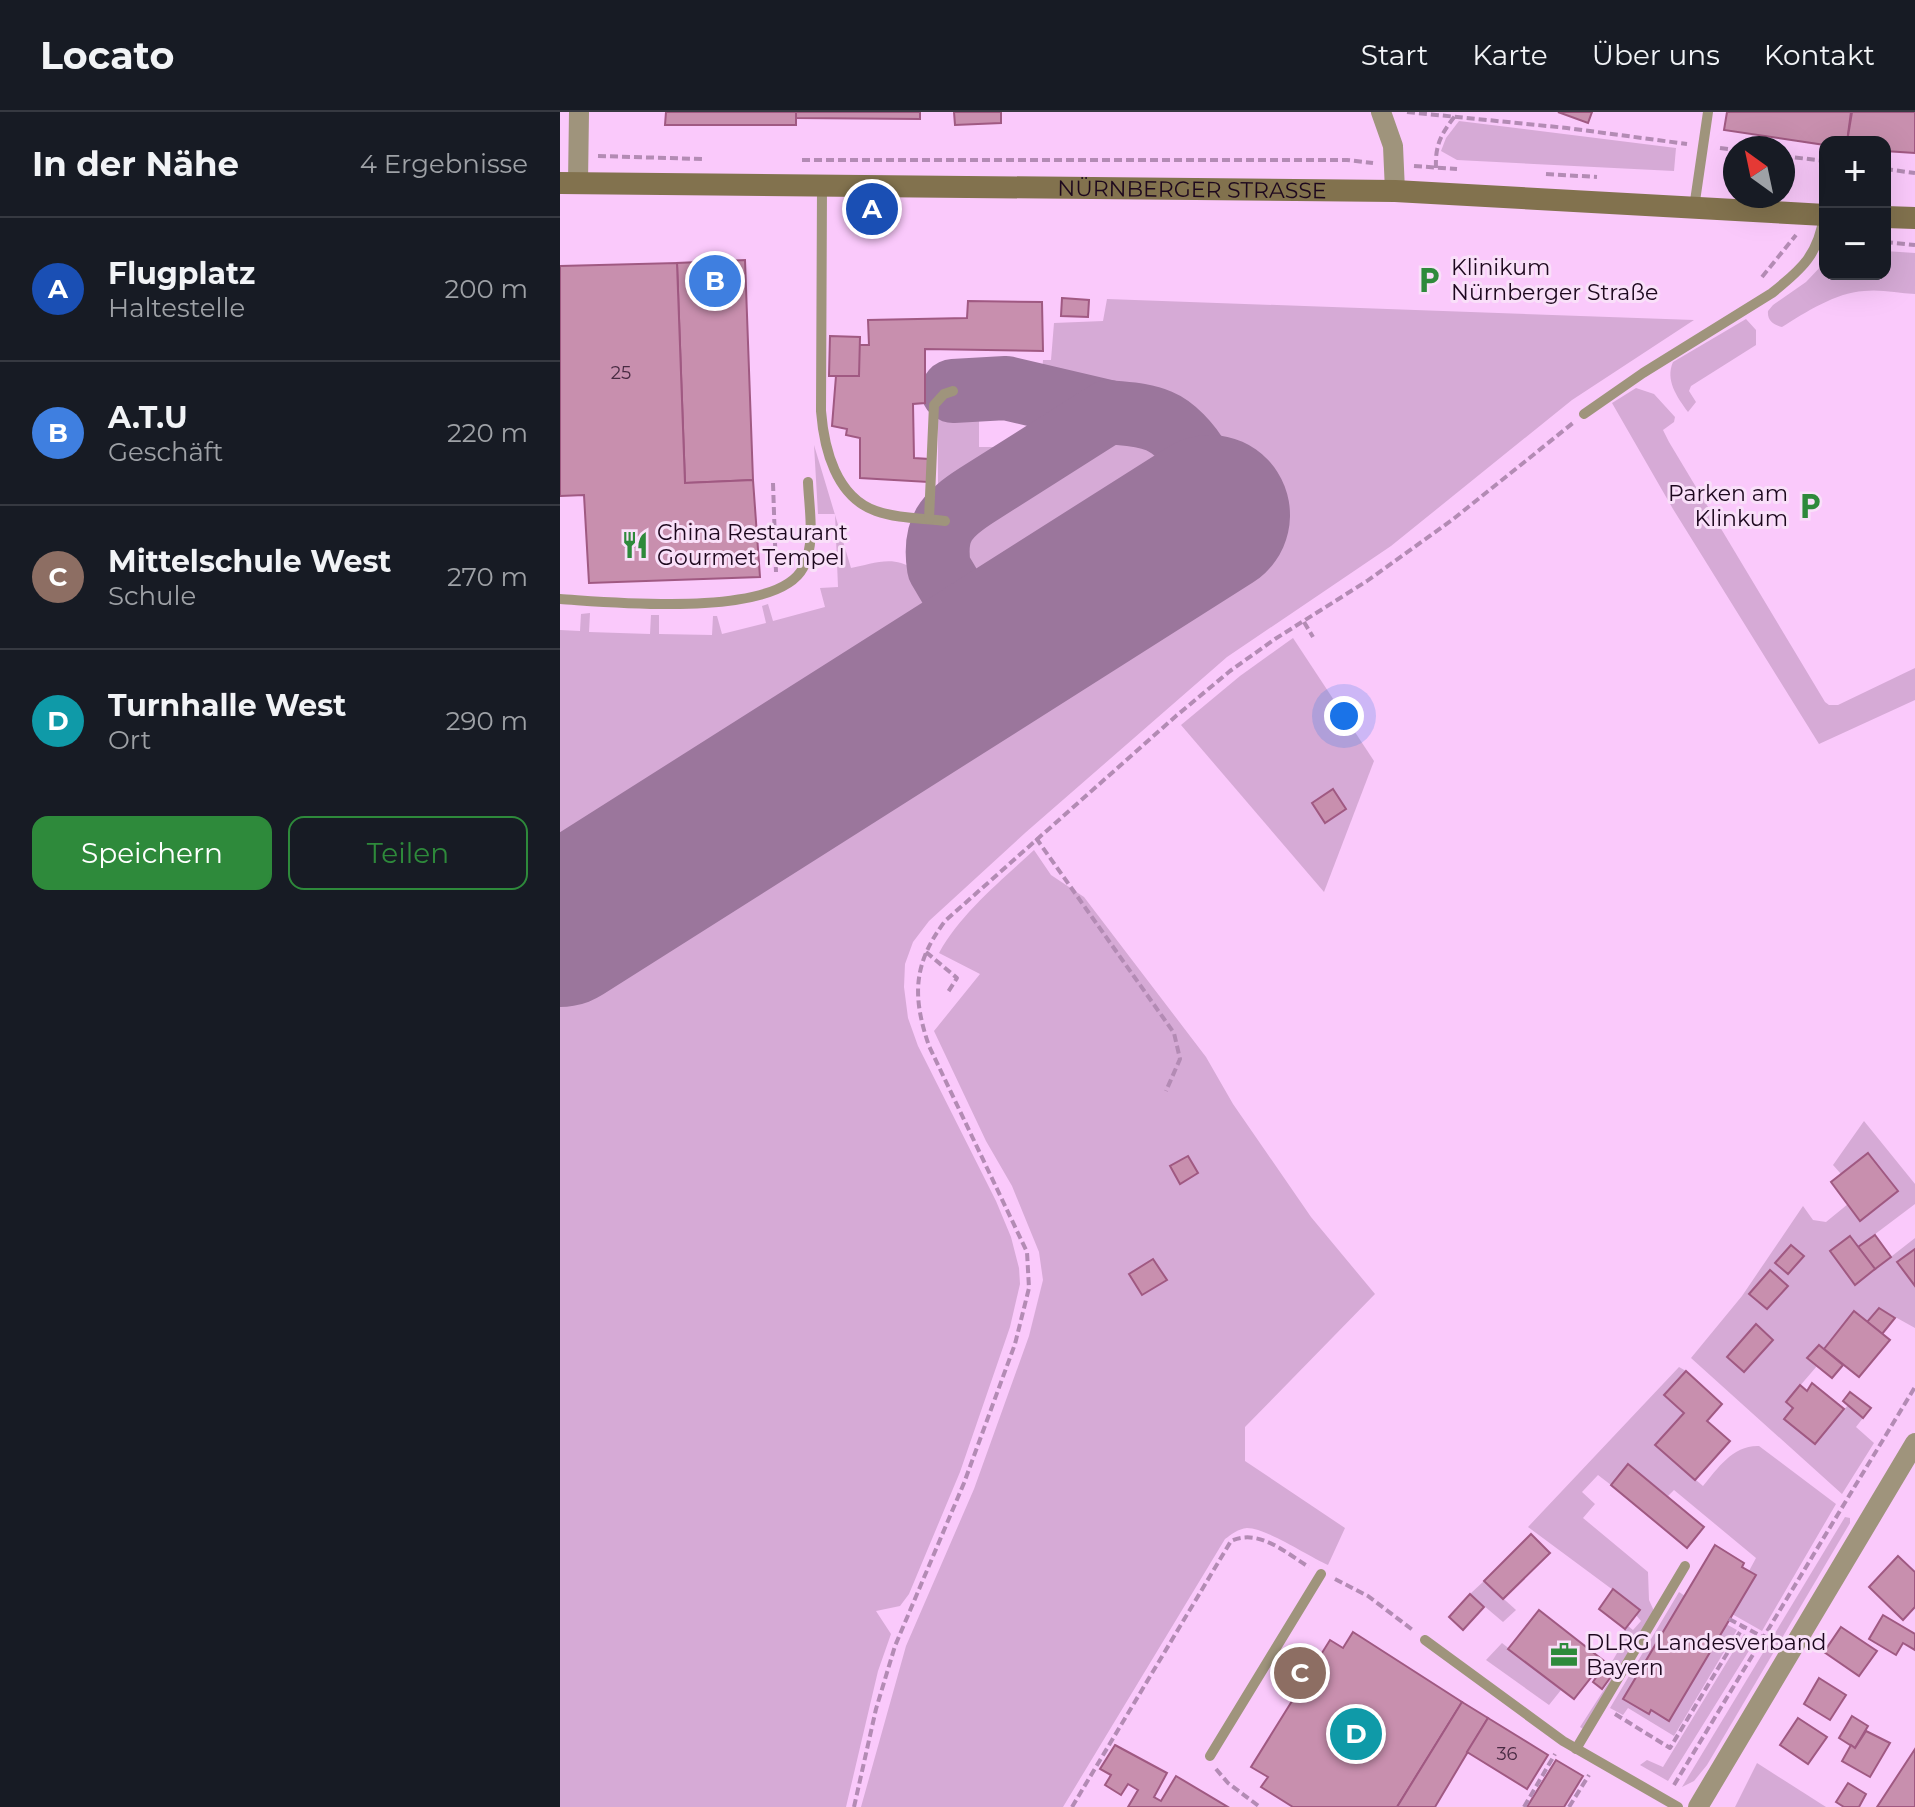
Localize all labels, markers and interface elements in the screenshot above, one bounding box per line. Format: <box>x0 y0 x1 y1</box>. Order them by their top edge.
text: Locato <box>40 32 174 79</box>
text: Start <box>1361 38 1428 72</box>
text: Karte <box>1472 38 1548 72</box>
text: Über uns <box>1592 38 1720 72</box>
text: Kontakt <box>1764 38 1875 72</box>
north arrow <box>1723 136 1795 208</box>
map controls <box>1819 136 1891 280</box>
button: + <box>1819 136 1891 208</box>
text: In der Nähe <box>32 143 239 185</box>
text: 4 Ergebnisse <box>360 148 528 180</box>
street label: NÜRNBERGER STRASSE <box>1057 174 1327 204</box>
pin: A <box>846 179 898 239</box>
button: − <box>1819 208 1891 280</box>
pin: B <box>689 251 741 311</box>
place label: Klinikum Nürnberger Straße <box>1451 254 1658 306</box>
text: Flugplatz <box>108 255 255 292</box>
parking icon: Klinikum Nürnberger Straße <box>1414 265 1444 295</box>
text: A <box>48 273 68 305</box>
text: 200 m <box>444 273 528 305</box>
text: Haltestelle <box>108 292 245 324</box>
house number: 25 <box>611 362 631 384</box>
text: A.T.U <box>108 399 188 436</box>
text: B <box>48 417 68 449</box>
text: 220 m <box>447 417 528 449</box>
text: Geschäft <box>108 436 223 468</box>
place label: Parken am Klinkum <box>1668 480 1788 532</box>
parking icon: Parken am Klinkum <box>1795 491 1825 521</box>
place label: China Restaurant Gourmet Tempel <box>657 519 848 571</box>
restaurant icon: China Restaurant Gourmet Tempel <box>620 530 650 560</box>
text: Mittelschule West <box>108 543 391 580</box>
text: C <box>49 561 67 593</box>
text: 270 m <box>447 561 528 593</box>
text: Schule <box>108 580 196 612</box>
text: Turnhalle West <box>108 687 346 724</box>
your location <box>1324 696 1364 736</box>
text: D <box>47 705 69 737</box>
text: 290 m <box>446 705 528 737</box>
text: Ort <box>108 724 151 756</box>
button: Speichern <box>32 816 272 890</box>
button: Teilen <box>288 816 528 890</box>
place label: DLRG Landesverband Bayern <box>1586 1629 1826 1681</box>
office icon: DLRG Landesverband Bayern <box>1549 1640 1579 1670</box>
pin: C <box>1274 1643 1326 1703</box>
pin: D <box>1330 1704 1382 1764</box>
house number: 36 <box>1496 1743 1518 1765</box>

